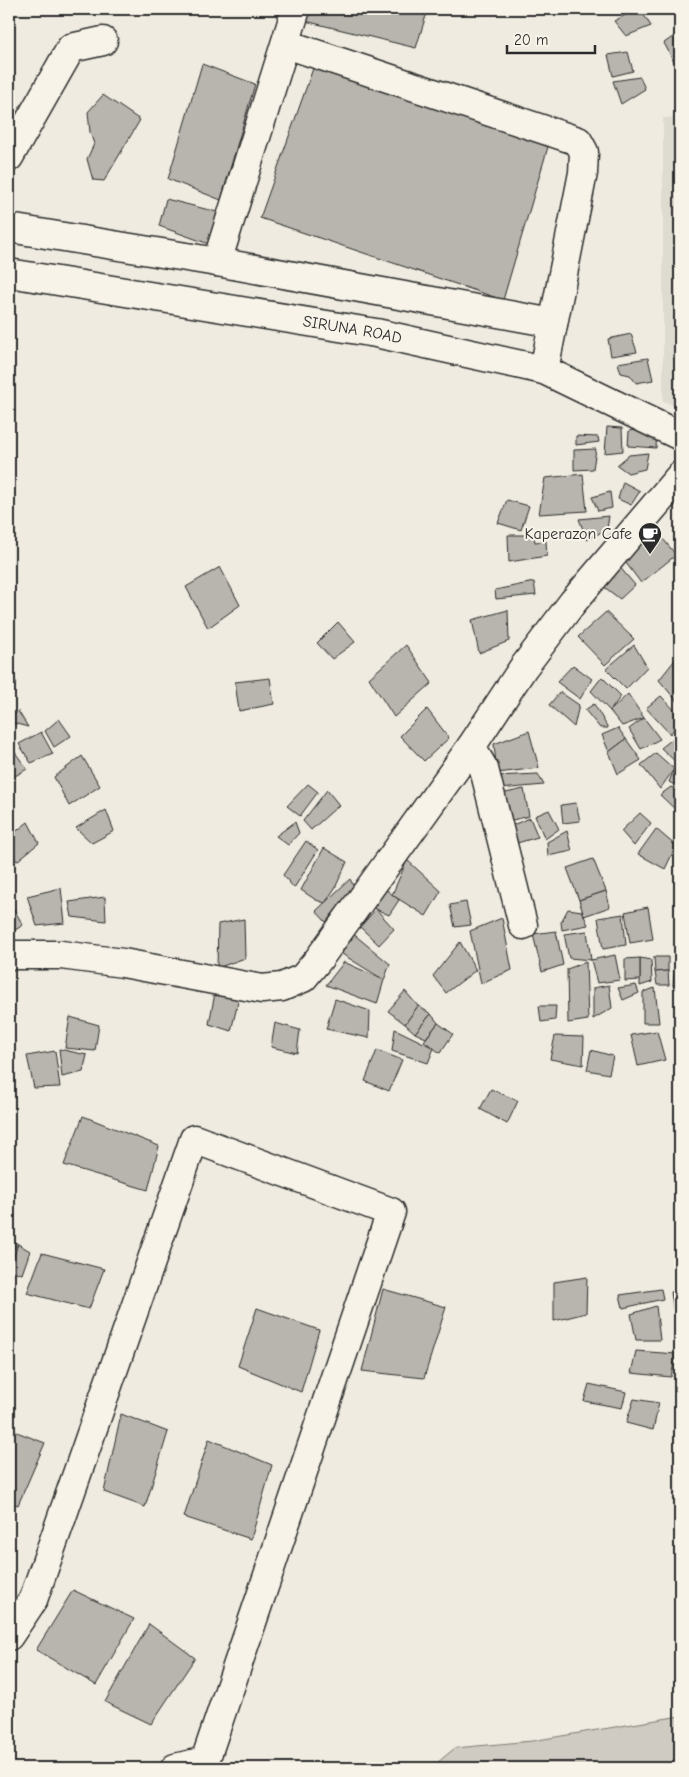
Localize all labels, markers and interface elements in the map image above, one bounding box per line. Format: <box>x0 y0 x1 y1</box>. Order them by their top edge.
scale bar <box>507 22 594 54</box>
text: 20 m <box>514 31 548 49</box>
street label: SIRUNA ROAD <box>302 312 404 347</box>
cafe icon: Kaperazon Cafe <box>637 521 663 555</box>
place label: Kaperazon Cafe <box>524 525 632 543</box>

